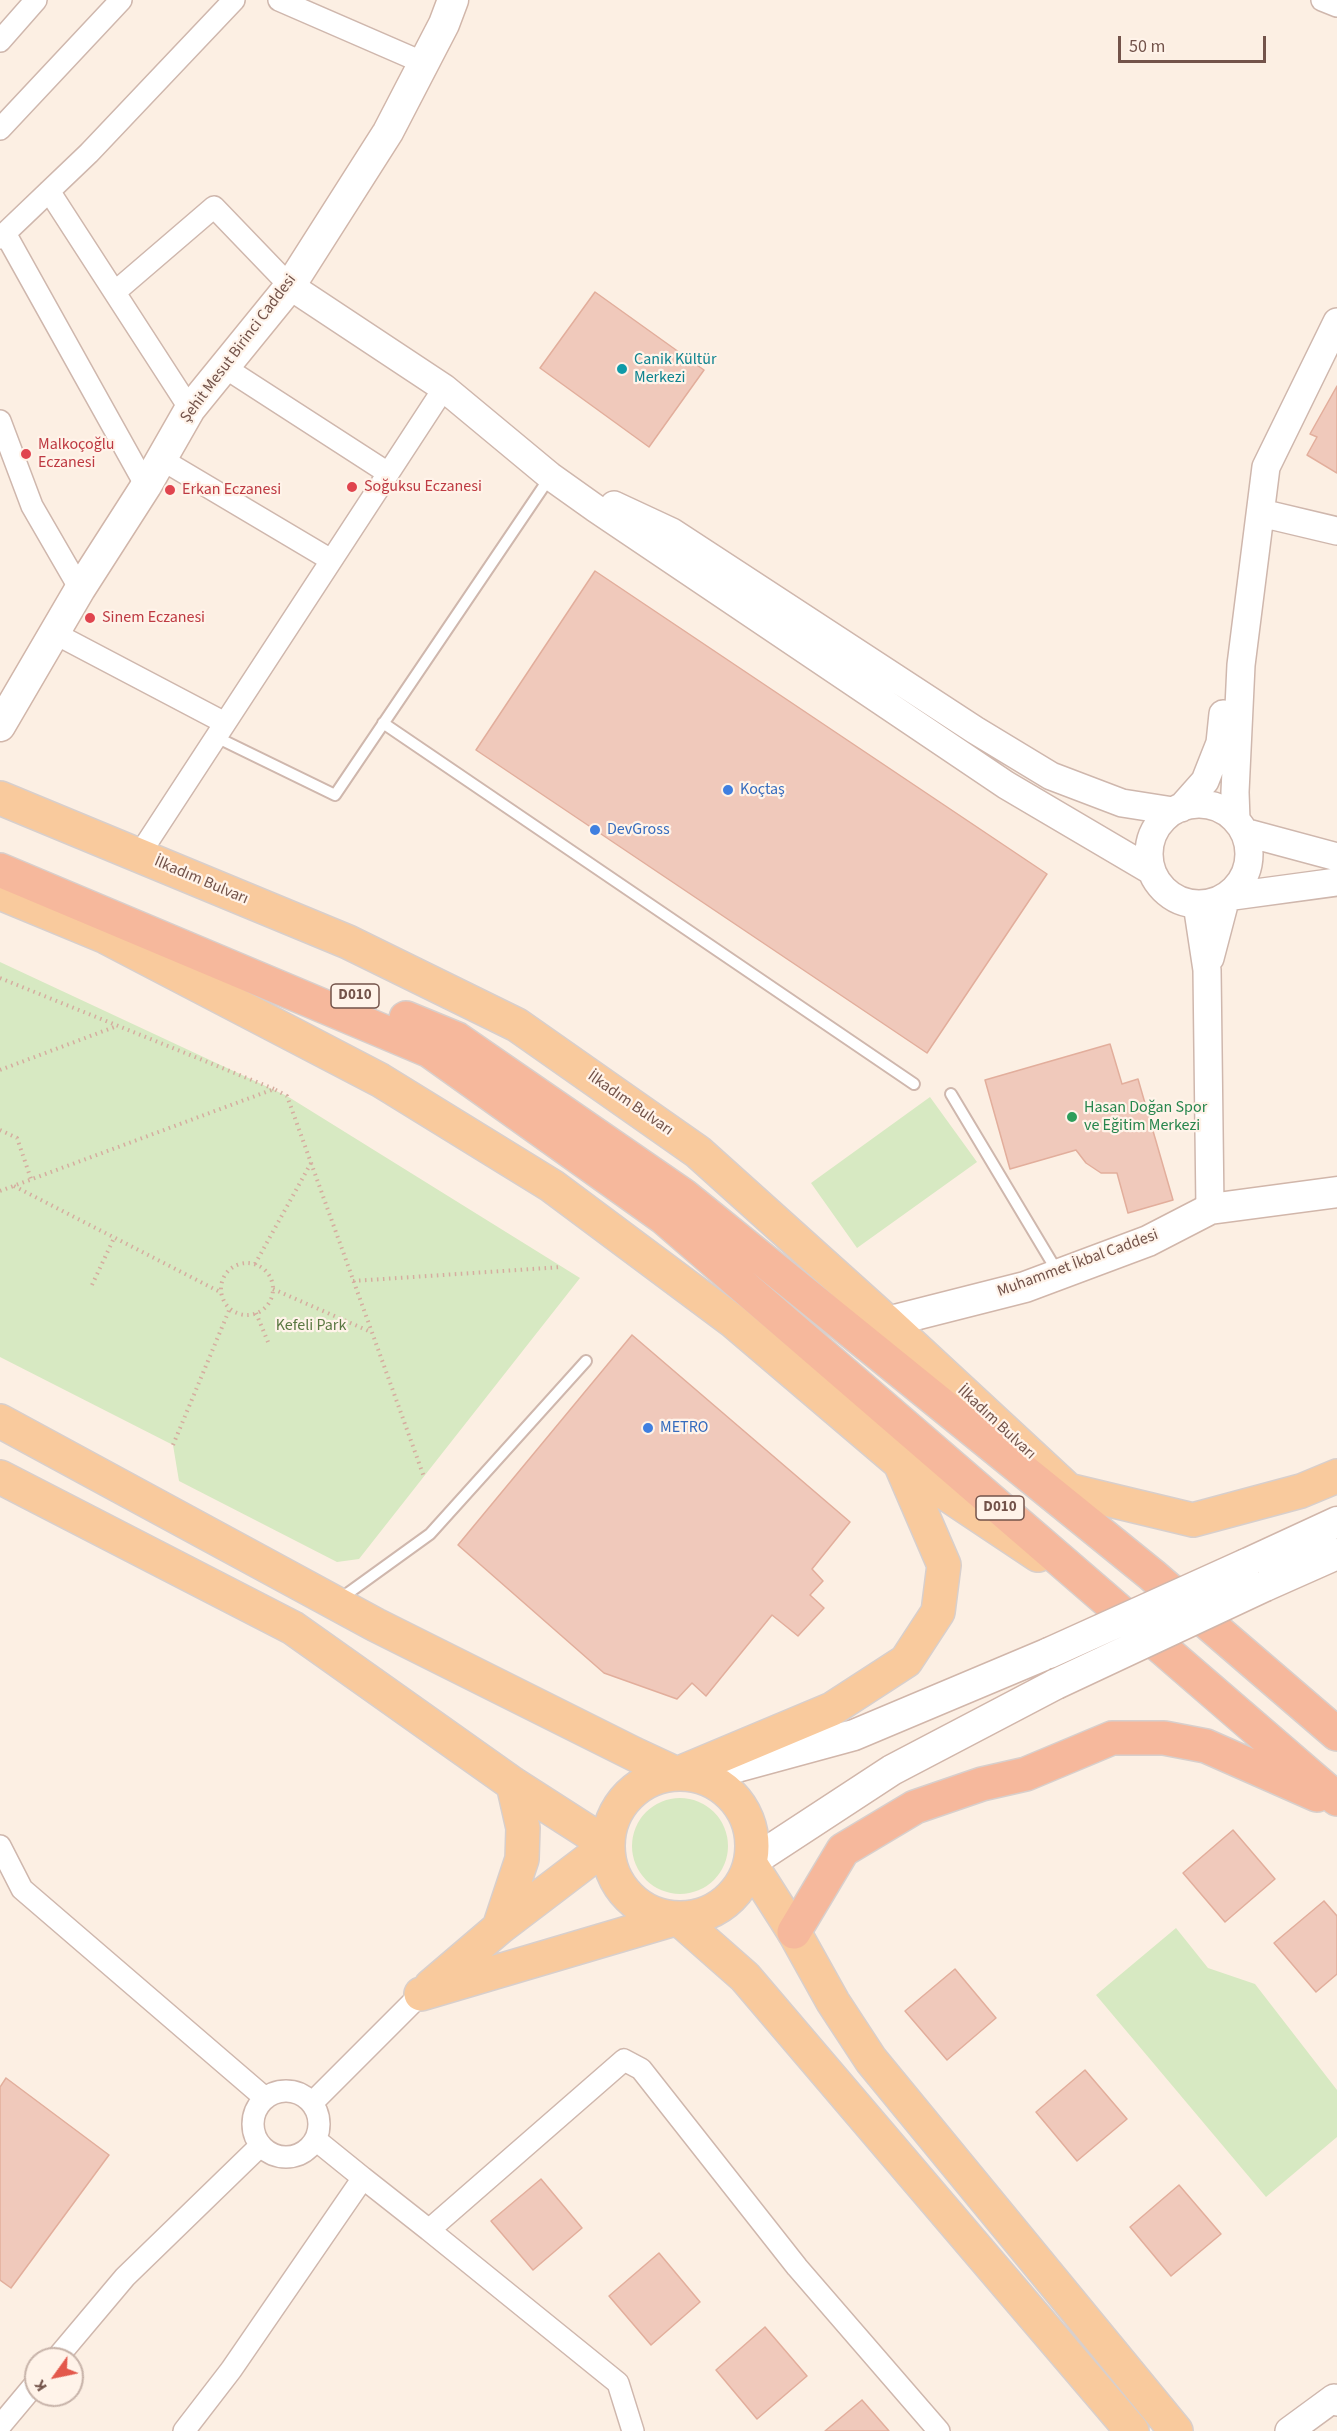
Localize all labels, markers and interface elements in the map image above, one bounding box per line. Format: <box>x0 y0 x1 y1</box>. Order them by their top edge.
scale bar <box>1121 24 1270 62</box>
text: 50 m <box>1129 34 1165 59</box>
street label: Şehit Mesut Birinci Caddesi <box>177 271 301 427</box>
place label: Canik Kültür Merkezi <box>634 350 716 388</box>
marker: Canik Kültür Merkezi <box>615 362 629 376</box>
place label: Malkoçoğlu Eczanesi <box>38 435 115 473</box>
marker: Malkoçoğlu Eczanesi <box>19 447 33 461</box>
place label: Soğuksu Eczanesi <box>364 477 482 497</box>
place label: Erkan Eczanesi <box>182 480 281 500</box>
marker: Soğuksu Eczanesi <box>345 480 359 494</box>
marker: Erkan Eczanesi <box>163 483 177 497</box>
place label: Sinem Eczanesi <box>102 608 205 628</box>
marker: Sinem Eczanesi <box>83 611 97 625</box>
place label: Koçtaş <box>740 780 785 800</box>
marker: Koçtaş <box>721 783 735 797</box>
place label: DevGross <box>607 820 670 840</box>
marker: DevGross <box>588 823 602 837</box>
street label: İlkadım Bulvarı <box>151 853 251 909</box>
road number: D010 <box>331 984 379 1008</box>
street label: İlkadım Bulvarı <box>583 1067 677 1141</box>
place label: Hasan Doğan Spor ve Eğitim Merkezi <box>1084 1098 1207 1136</box>
marker: Hasan Doğan Spor ve Eğitim Merkezi <box>1065 1110 1079 1124</box>
street label: Muhammet İkbal Caddesi <box>995 1226 1161 1302</box>
park label: Kefeli Park <box>276 1316 346 1336</box>
street label: İlkadım Bulvarı <box>953 1382 1039 1464</box>
place label: METRO <box>660 1418 708 1438</box>
marker: METRO <box>641 1421 655 1435</box>
road number: D010 <box>976 1496 1024 1520</box>
north arrow <box>24 2347 84 2407</box>
text: K <box>29 2376 52 2396</box>

